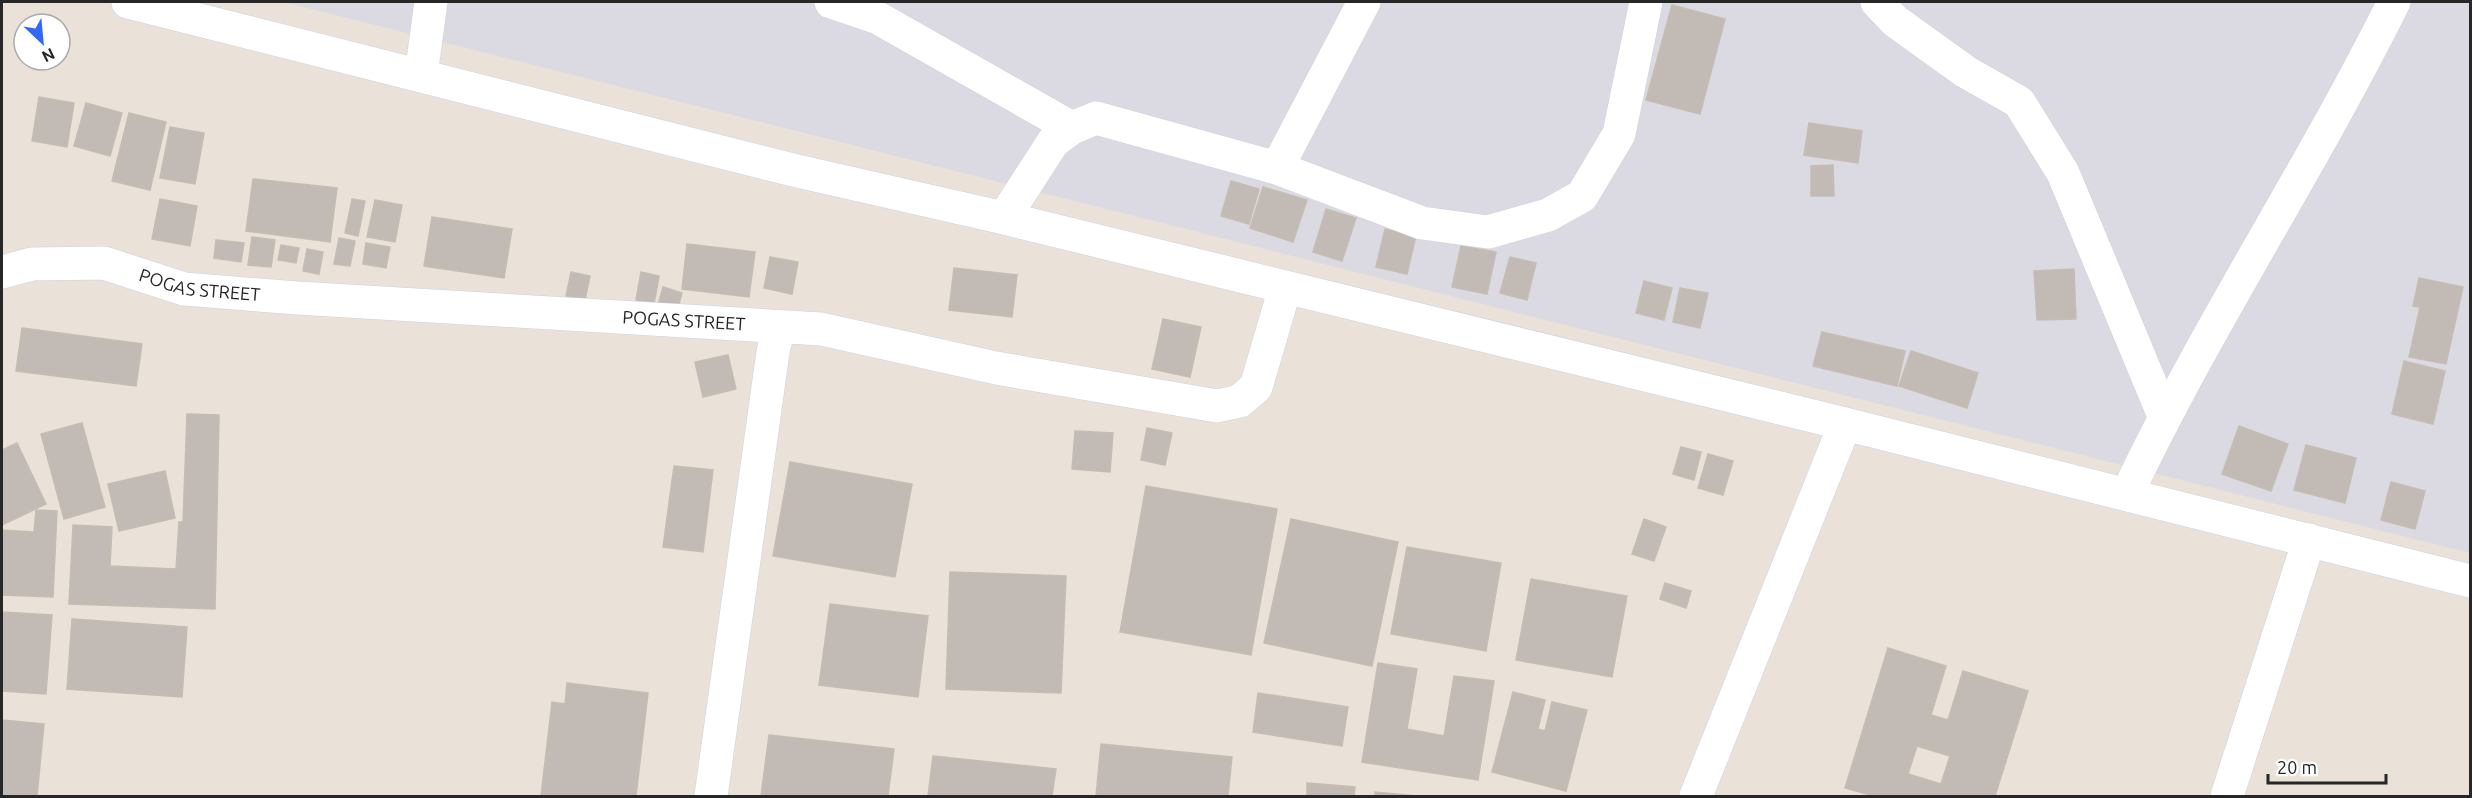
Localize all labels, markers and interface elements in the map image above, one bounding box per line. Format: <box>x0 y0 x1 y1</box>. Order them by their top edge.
north arrow <box>12 12 72 72</box>
text: N <box>39 45 58 66</box>
street label: POGAS STREET <box>137 264 261 304</box>
street label: POGAS STREET <box>622 306 746 334</box>
scale bar <box>2268 747 2386 785</box>
text: 20 m <box>2277 757 2317 777</box>

